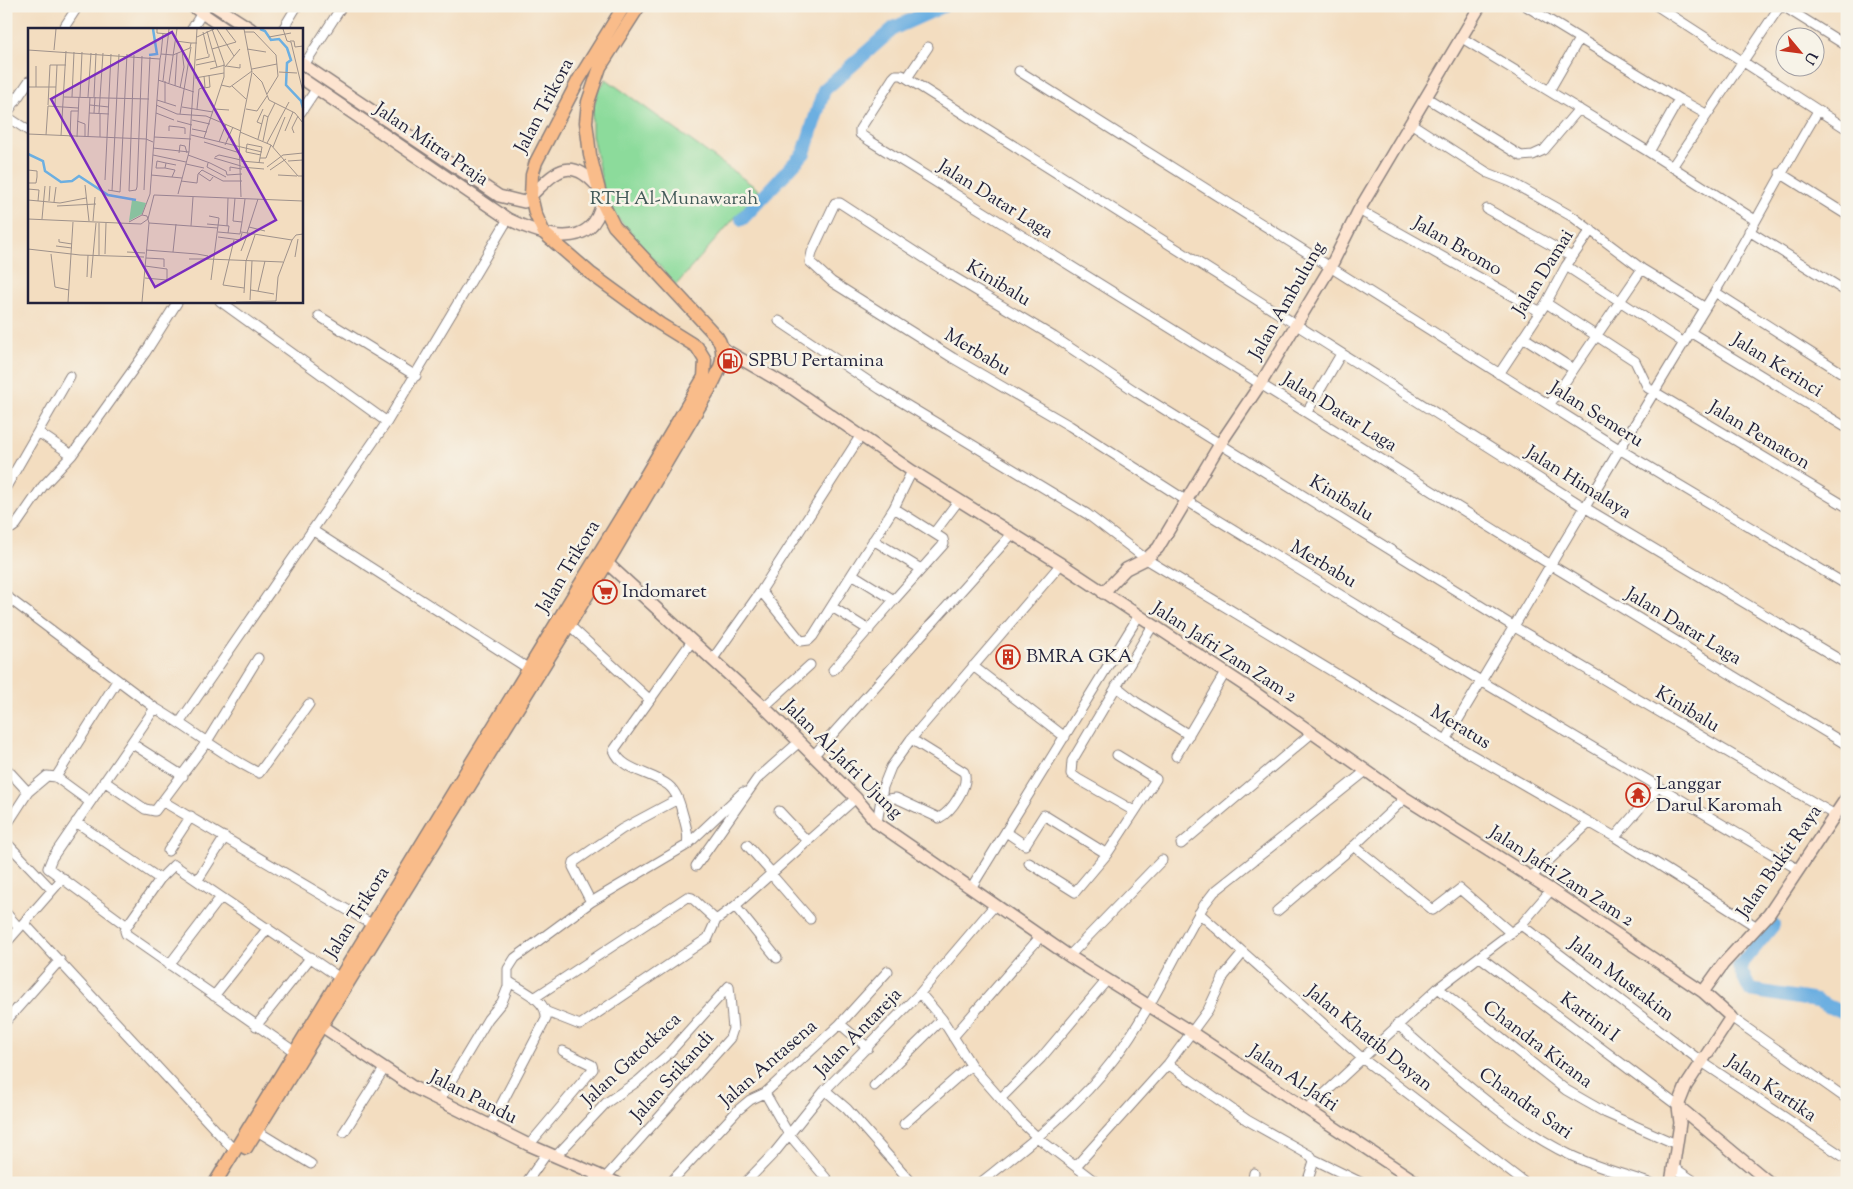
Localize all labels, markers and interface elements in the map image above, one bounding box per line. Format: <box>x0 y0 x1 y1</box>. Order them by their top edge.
inset map <box>28 28 302 302</box>
north arrow <box>1776 28 1826 78</box>
text: U <box>1798 47 1821 68</box>
street label: Jalan Trikora <box>508 54 581 159</box>
street label: Jalan Mitra Praja <box>368 96 494 194</box>
street label: Jalan Datar Laga <box>931 153 1058 246</box>
park label: RTH Al-Munawarah <box>590 186 758 213</box>
street label: Jalan Bromo <box>1407 210 1507 283</box>
street label: Jalan Damai <box>1506 225 1581 322</box>
street label: Jalan Ambulung <box>1243 237 1333 366</box>
street label: Kinibalu <box>961 254 1035 314</box>
street label: Merbabu <box>939 323 1015 383</box>
street label: Jalan Kerinci <box>1725 327 1828 405</box>
fuel station icon: SPBU Pertamina <box>717 348 743 374</box>
place label: SPBU Pertamina <box>748 348 884 375</box>
street label: Jalan Datar Laga <box>1275 366 1402 459</box>
street label: Jalan Semeru <box>1543 375 1648 455</box>
street label: Jalan Pematon <box>1702 394 1815 477</box>
street label: Jalan Himalaya <box>1519 439 1636 527</box>
street label: Kinibalu <box>1304 469 1378 529</box>
street label: Jalan Trikora <box>530 515 607 619</box>
street label: Merbabu <box>1285 535 1361 595</box>
supermarket icon: Indomaret <box>592 579 618 605</box>
place label: Indomaret <box>622 579 707 606</box>
street label: Jalan Datar Laga <box>1619 581 1746 673</box>
street label: Jalan Jafri Zam Zam 2 <box>1145 595 1302 710</box>
building icon: BMRA GKA <box>995 644 1021 670</box>
place label: BMRA GKA <box>1026 644 1134 671</box>
street label: Kinibalu <box>1650 680 1724 740</box>
street label: Jalan Al-Jafri Ujung <box>775 693 908 826</box>
street label: Meratus <box>1424 699 1496 757</box>
place label: Langgar Darul Karomah <box>1656 771 1782 820</box>
temple icon: Langgar Darul Karomah <box>1625 782 1651 808</box>
street label: Jalan Bukit Raya <box>1730 800 1829 925</box>
street label: Jalan Jafri Zam Zam 2 <box>1482 819 1639 934</box>
street label: Jalan Trikora <box>318 862 397 965</box>
street label: Jalan Mustakim <box>1562 931 1680 1029</box>
street label: Jalan Khatib Dayan <box>1299 979 1438 1099</box>
street label: Jalan Antareja <box>809 982 909 1084</box>
street label: Kartini I <box>1554 987 1624 1049</box>
street label: Chandra Kirana <box>1476 995 1598 1096</box>
street label: Jalan Gatotkaca <box>576 1007 688 1114</box>
street label: Jalan Antasena <box>713 1014 824 1115</box>
street label: Jalan Srikandi <box>624 1026 721 1129</box>
street label: Jalan Al-Jafri <box>1242 1038 1343 1119</box>
street label: Jalan Kartika <box>1720 1048 1822 1129</box>
street label: Chandra Sari <box>1473 1062 1577 1146</box>
street label: Jalan Pandu <box>424 1064 522 1132</box>

